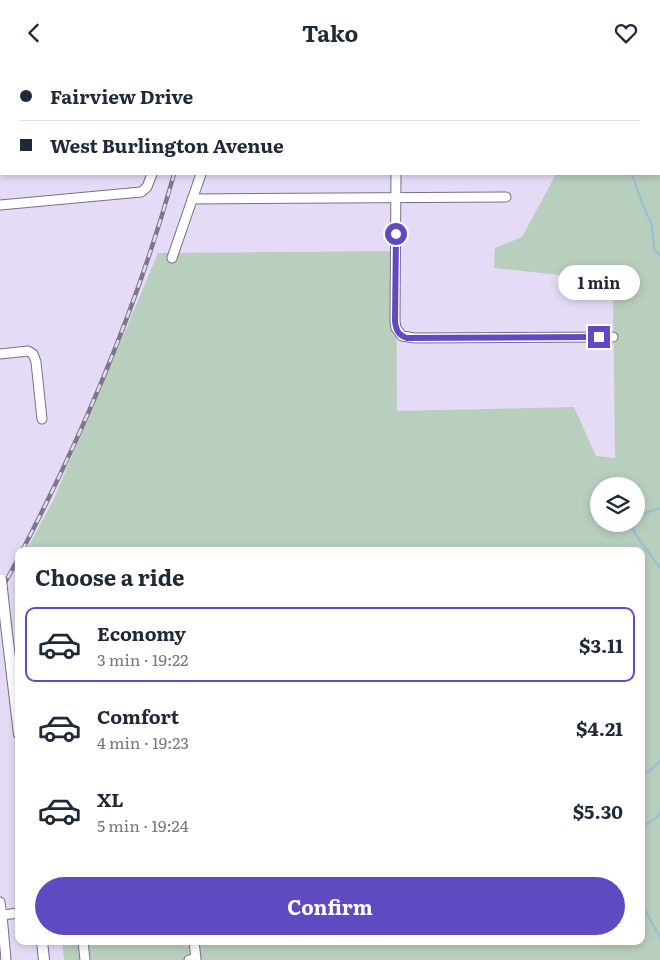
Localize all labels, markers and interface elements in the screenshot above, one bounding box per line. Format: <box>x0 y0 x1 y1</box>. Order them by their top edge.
text: Tako <box>302 16 358 49</box>
icon: back <box>20 19 48 47</box>
icon: heart <box>612 19 640 47</box>
text: Fairview Drive <box>50 82 193 110</box>
text: West Burlington Avenue <box>50 131 284 159</box>
route start <box>385 223 407 245</box>
callout: 1 min <box>558 265 640 299</box>
text: 1 min <box>578 270 620 294</box>
route end <box>588 326 610 348</box>
map controls <box>590 477 645 532</box>
button: layers <box>590 477 645 532</box>
text: Choose a ride <box>35 560 184 593</box>
text: Economy <box>97 619 186 647</box>
icon: car <box>37 622 82 667</box>
text: $3.11 <box>579 631 623 659</box>
text: 3 min · 19:22 <box>97 647 188 671</box>
text: Comfort <box>97 702 179 730</box>
icon: car <box>37 705 82 750</box>
text: $4.21 <box>576 714 623 742</box>
text: 4 min · 19:23 <box>97 730 189 754</box>
text: XL <box>97 785 124 813</box>
icon: car <box>37 788 82 833</box>
text: $5.30 <box>573 797 623 825</box>
text: 5 min · 19:24 <box>97 813 188 837</box>
button: Confirm <box>35 877 625 935</box>

